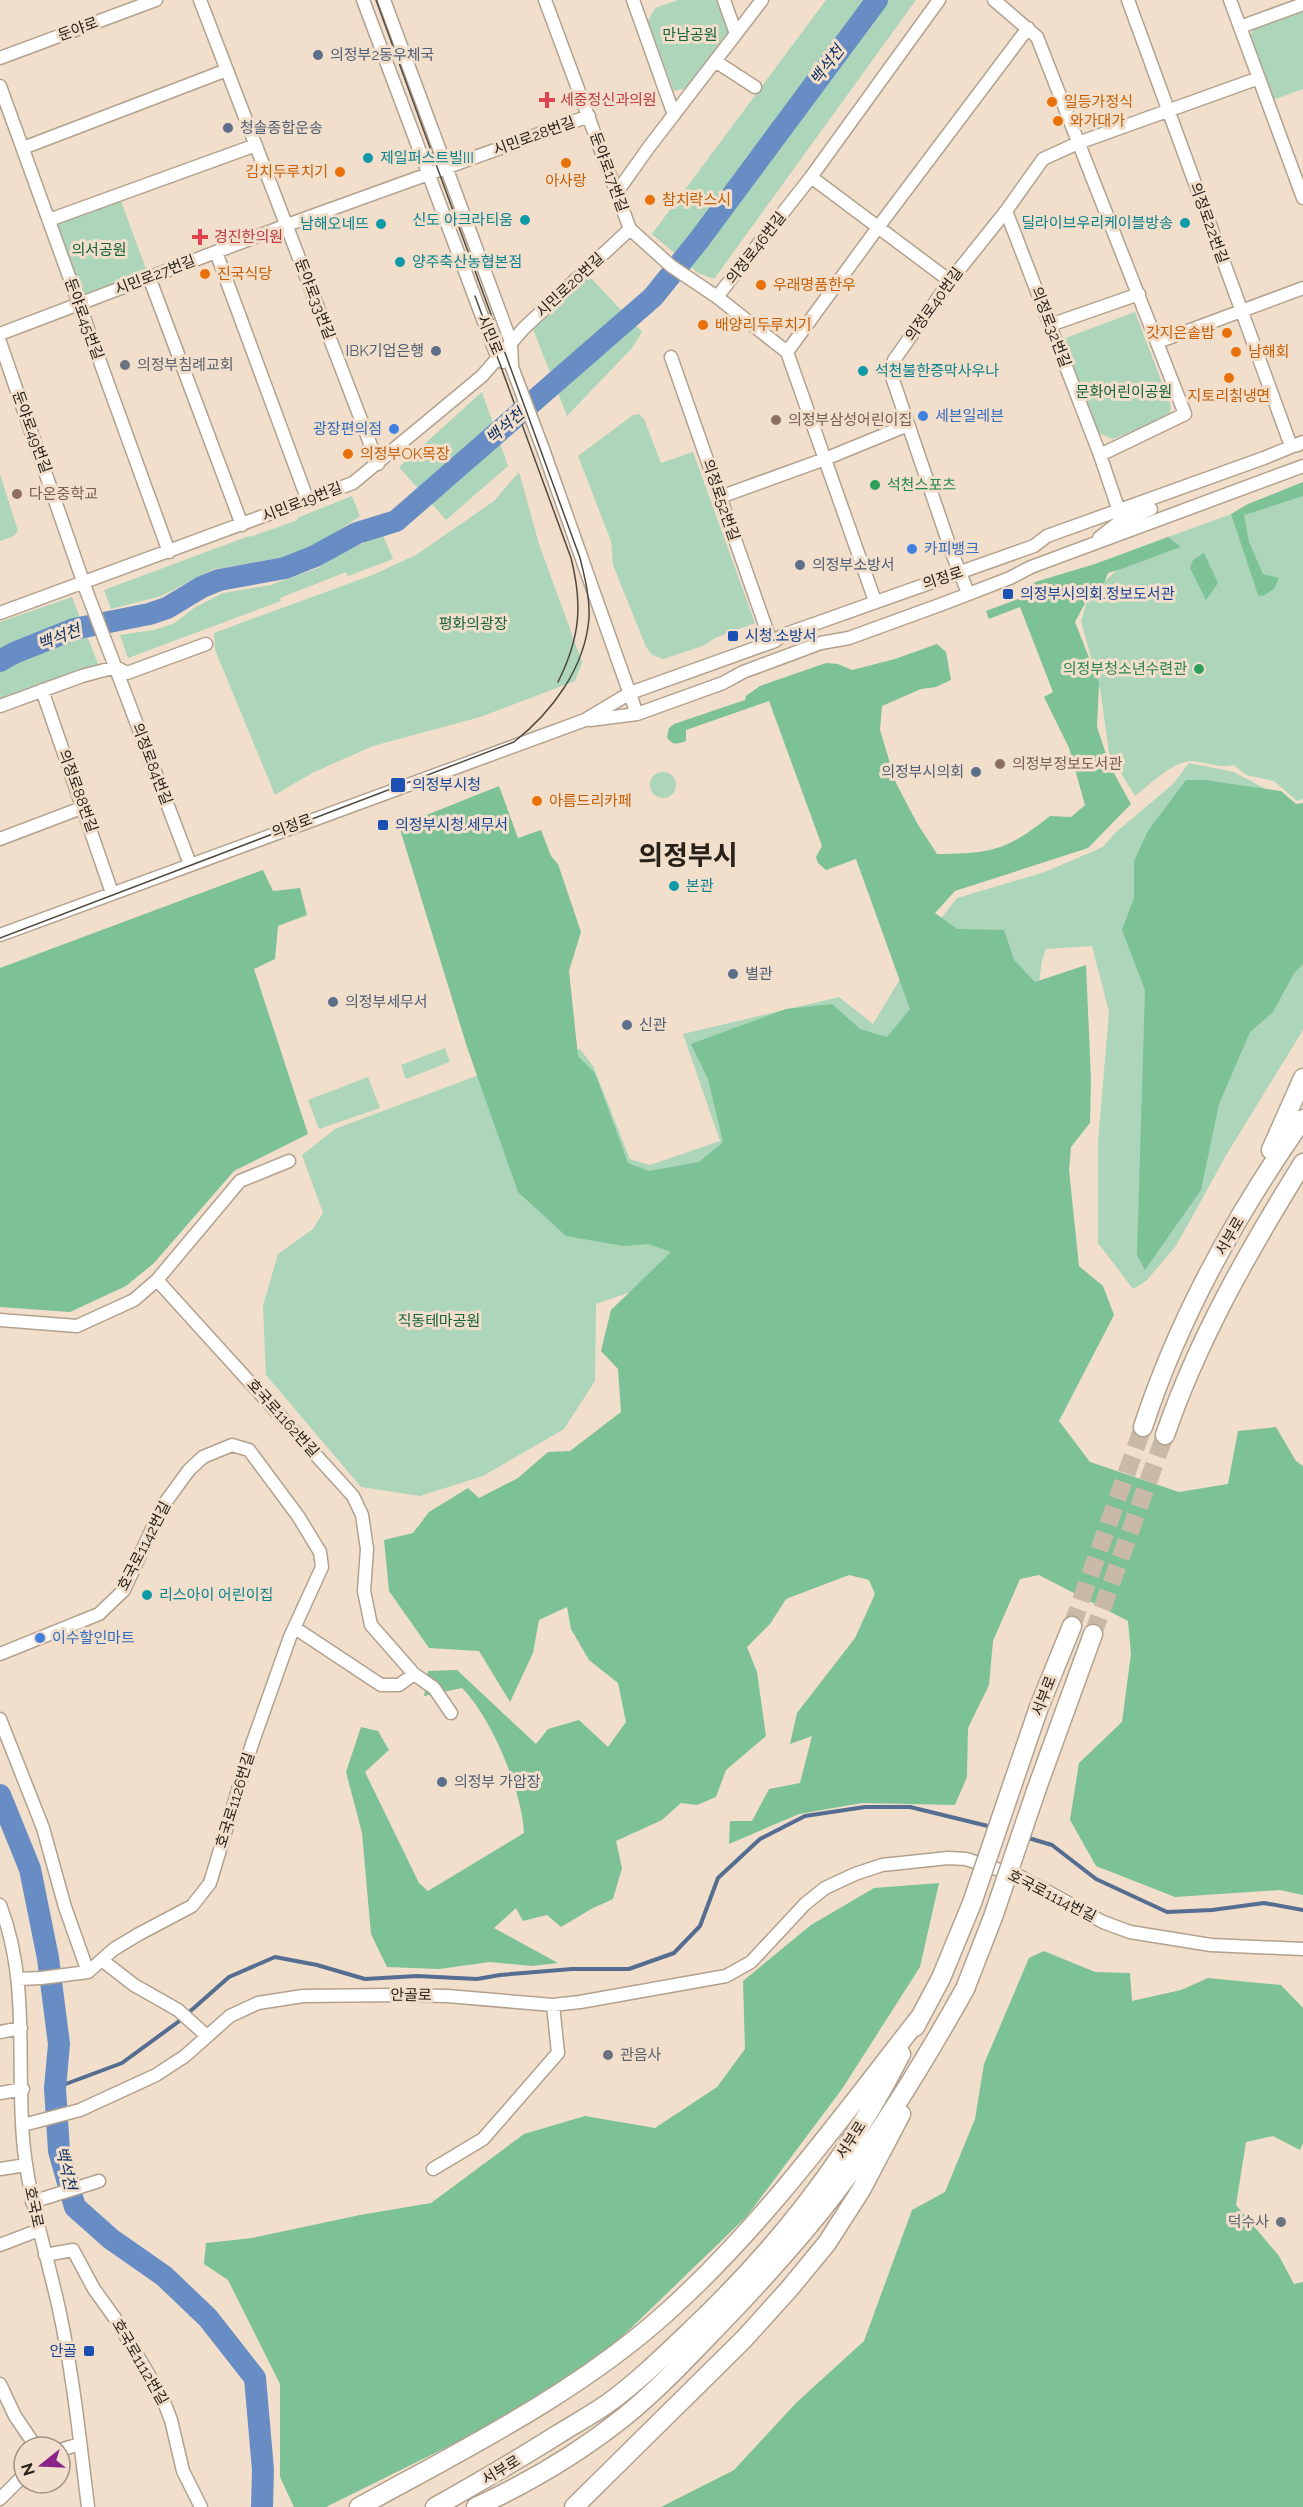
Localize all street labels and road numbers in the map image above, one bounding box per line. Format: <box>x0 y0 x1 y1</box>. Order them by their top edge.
street label: 둔야로 <box>55 13 101 45</box>
street label: 시민로28번길 <box>491 113 577 159</box>
street label: 둔야로17번길 <box>586 130 632 214</box>
street label: 의정로22번길 <box>1186 180 1232 266</box>
street label: 의정로46번길 <box>722 208 790 288</box>
street label: 시민로20번길 <box>532 249 608 321</box>
street label: 시민로27번길 <box>112 251 198 299</box>
street label: 둔야로33번길 <box>291 256 339 342</box>
street label: 의정로40번길 <box>901 264 967 344</box>
street label: 둔야로45번길 <box>61 276 107 362</box>
street label: 의정로32번길 <box>1027 284 1075 370</box>
street label: 시민로 <box>474 312 506 358</box>
street label: 둔야로49번길 <box>9 389 55 475</box>
street label: 의정로52번길 <box>699 457 743 543</box>
street label: 시민로19번길 <box>259 479 345 525</box>
street label: 의정로 <box>921 563 965 593</box>
street label: 의정로84번길 <box>128 721 176 807</box>
street label: 의정로88번길 <box>55 747 101 835</box>
street label: 의정로 <box>269 810 315 842</box>
street label: 서부로 <box>1212 1214 1248 1258</box>
street label: 호국로1162번길 <box>243 1375 323 1461</box>
street label: 호국로1142번길 <box>114 1498 174 1594</box>
street label: 서부로 <box>1028 1673 1060 1719</box>
street label: 호국로1126번길 <box>212 1750 258 1850</box>
street label: 호국로1114번길 <box>1005 1866 1099 1926</box>
street label: 안골로 <box>390 1986 432 2004</box>
street label: 서부로 <box>832 2118 870 2162</box>
street label: 호국로 <box>21 2185 47 2229</box>
street label: 호국로1112번길 <box>108 2316 172 2408</box>
street label: 서부로 <box>479 2452 523 2488</box>

